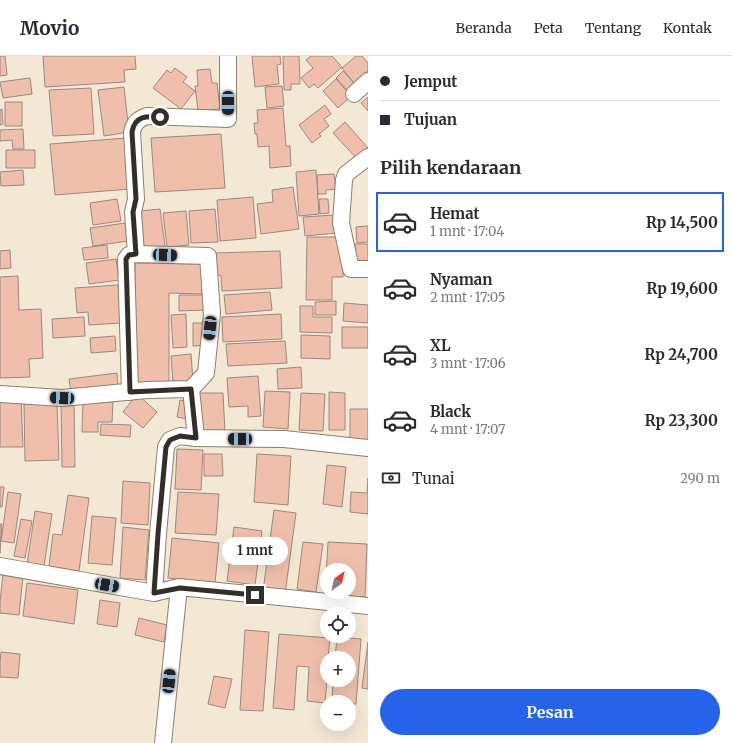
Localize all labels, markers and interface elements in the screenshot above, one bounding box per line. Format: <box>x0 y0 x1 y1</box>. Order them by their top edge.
text: Movio <box>20 16 79 40</box>
text: Beranda <box>456 19 512 37</box>
text: Peta <box>534 19 563 37</box>
text: Tentang <box>585 19 641 37</box>
text: Kontak <box>663 19 712 37</box>
text: Jemput <box>404 72 457 91</box>
car <box>222 91 234 115</box>
route start <box>151 108 169 126</box>
text: Tujuan <box>404 110 457 129</box>
text: Pilih kendaraan <box>380 156 521 179</box>
icon: car <box>382 204 418 240</box>
text: Hemat <box>430 204 480 223</box>
text: Rp 14,500 <box>646 213 718 232</box>
text: 1 mnt · 17:04 <box>430 223 504 240</box>
car <box>153 249 177 261</box>
icon: car <box>382 270 418 306</box>
text: Nyaman <box>430 270 492 289</box>
text: Rp 19,600 <box>647 279 718 298</box>
text: 2 mnt · 17:05 <box>430 289 505 306</box>
car <box>203 315 217 341</box>
icon: car <box>382 336 418 372</box>
text: XL <box>430 336 451 355</box>
text: Rp 24,700 <box>645 345 718 364</box>
text: 3 mnt · 17:06 <box>430 355 506 372</box>
car <box>50 391 74 405</box>
icon: car <box>382 402 418 438</box>
text: Black <box>430 402 471 421</box>
text: Rp 23,300 <box>645 411 718 430</box>
text: 4 mnt · 17:07 <box>430 421 506 438</box>
car <box>228 433 252 445</box>
icon: cash <box>380 467 402 489</box>
text: Tunai <box>412 469 455 488</box>
text: 290 m <box>680 470 720 487</box>
callout: 1 mnt <box>222 537 288 565</box>
text: 1 mnt <box>237 542 273 559</box>
north arrow <box>320 563 356 599</box>
map controls <box>320 563 356 731</box>
car <box>94 577 120 593</box>
route end <box>246 586 264 604</box>
button: locate <box>320 607 356 643</box>
button: + <box>320 651 356 687</box>
car <box>162 668 176 694</box>
button: Pesan <box>380 689 720 735</box>
button: − <box>320 695 356 731</box>

